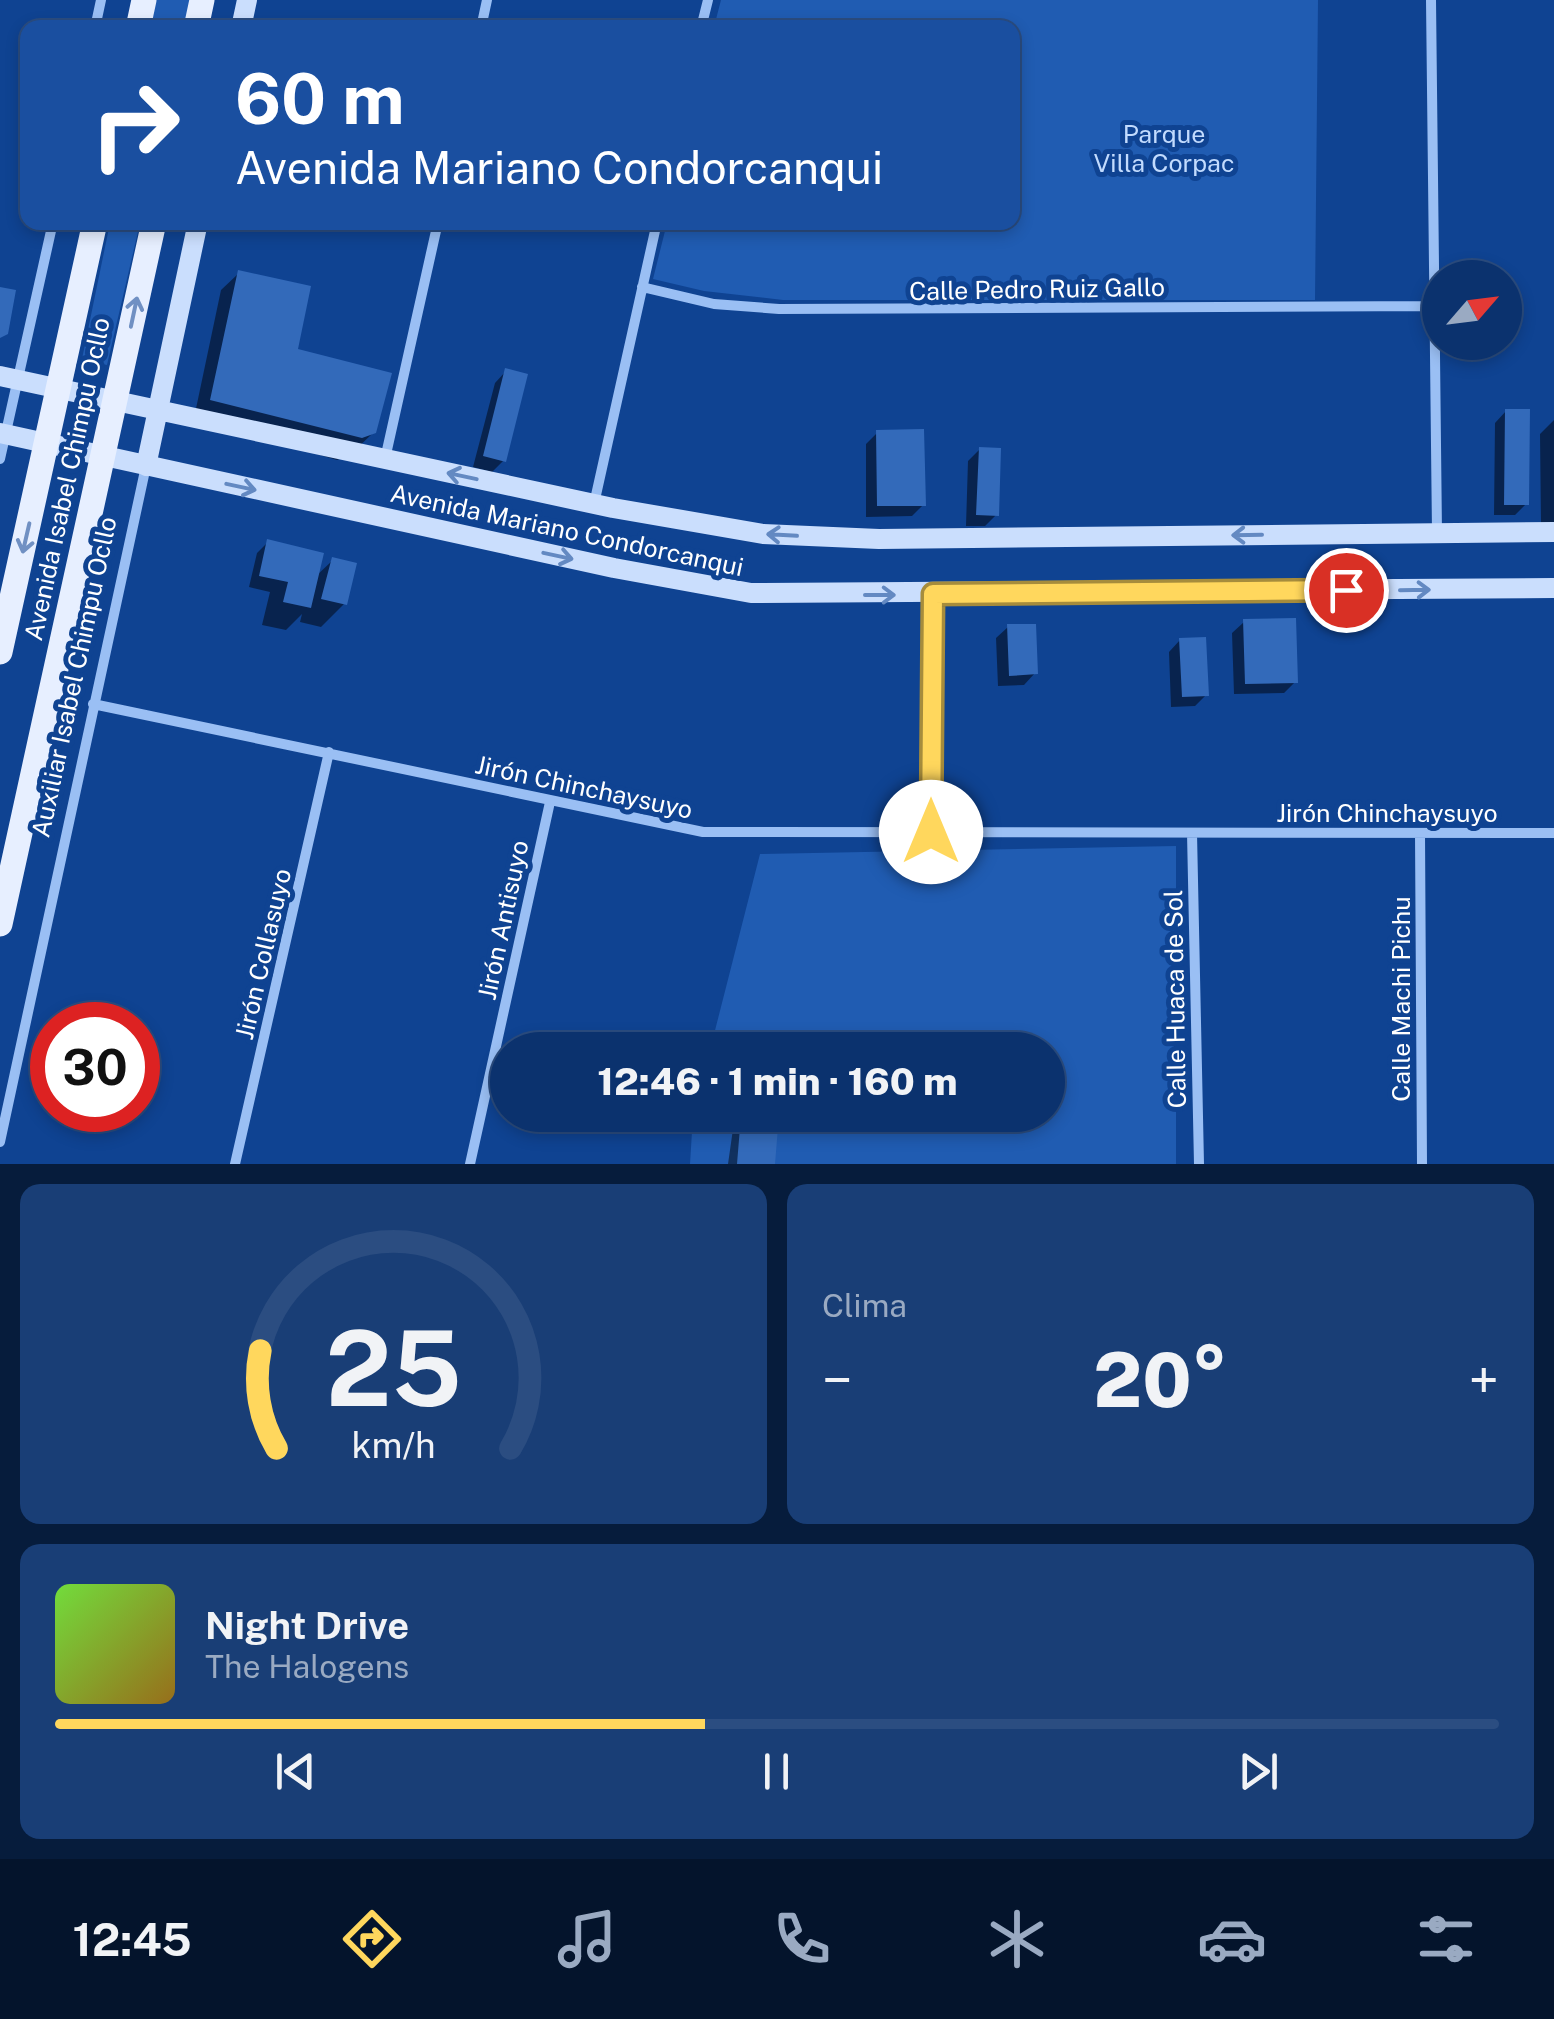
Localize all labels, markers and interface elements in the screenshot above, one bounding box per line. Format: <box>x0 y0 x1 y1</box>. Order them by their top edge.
text: 60 m <box>235 57 405 140</box>
icon: right <box>70 60 200 190</box>
park label: Parque Villa Corpac <box>1094 119 1234 178</box>
text: Avenida Mariano Condorcanqui <box>235 141 883 194</box>
north arrow <box>1422 260 1522 360</box>
map controls <box>1422 260 1522 360</box>
street label: Calle Pedro Ruiz Gallo <box>909 272 1165 306</box>
one-way arrow <box>126 297 144 329</box>
street label: Avenida Isabel Chimpu Ocllo <box>18 315 116 643</box>
one-way arrow <box>447 465 479 484</box>
one-way arrow <box>224 478 256 497</box>
street label: Avenida Mariano Condorcanqui <box>388 478 746 582</box>
street label: Auxiliar Isabel Chimpu Ocllo <box>25 514 123 840</box>
one-way arrow <box>16 522 34 554</box>
one-way arrow <box>766 525 798 544</box>
one-way arrow <box>1231 526 1264 544</box>
one-way arrow <box>541 548 573 566</box>
pin <box>1304 548 1389 633</box>
icon: arrive <box>1319 563 1374 618</box>
one-way arrow <box>1398 580 1430 599</box>
one-way arrow <box>862 586 895 604</box>
street label: Jirón Chinchaysuyo <box>473 749 695 825</box>
position arrow <box>879 780 983 884</box>
street label: Jirón Chinchaysuyo <box>1276 798 1498 828</box>
street label: Jirón Antisuyo <box>471 838 535 1002</box>
street label: Jirón Collasuyo <box>229 866 297 1042</box>
street label: Calle Huaca de Sol <box>1158 889 1192 1109</box>
street label: Calle Machi Pichu <box>1386 896 1416 1102</box>
speed limit sign: 30 <box>30 1002 160 1132</box>
text: 12:46 · 1 min · 160 m <box>597 1059 958 1104</box>
text: Clima <box>822 1287 907 1324</box>
text: 25 <box>325 1307 462 1429</box>
text: 20° <box>1093 1336 1228 1424</box>
text: − <box>822 1348 853 1412</box>
text: + <box>1468 1348 1499 1412</box>
text: km/h <box>351 1424 436 1466</box>
text: Night Drive <box>205 1603 409 1648</box>
text: The Halogens <box>205 1648 409 1685</box>
icon: previous <box>268 1744 323 1799</box>
icon: pause <box>749 1744 804 1799</box>
icon: next <box>1231 1744 1286 1799</box>
icon: directions <box>337 1904 407 1974</box>
icon: music <box>552 1904 622 1974</box>
icon: phone <box>767 1904 837 1974</box>
icon: climate <box>982 1904 1052 1974</box>
icon: car <box>1197 1904 1267 1974</box>
icon: filters <box>1411 1904 1481 1974</box>
text: 12:45 <box>72 1913 192 1966</box>

